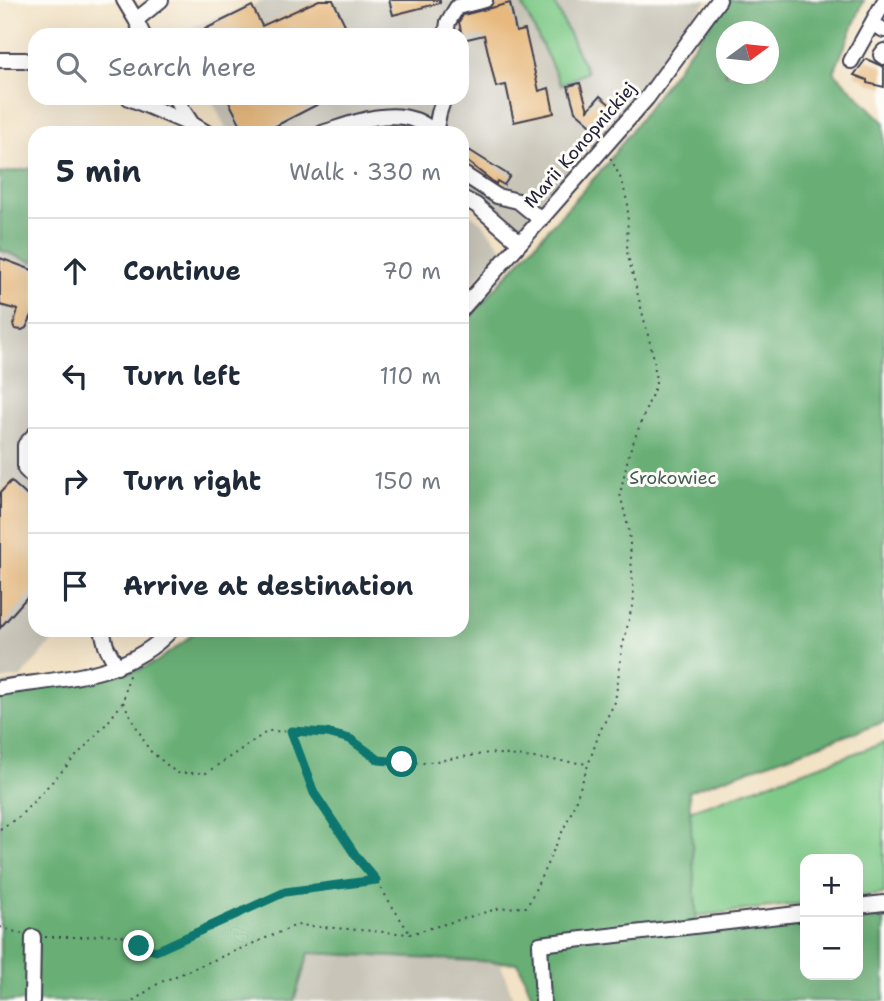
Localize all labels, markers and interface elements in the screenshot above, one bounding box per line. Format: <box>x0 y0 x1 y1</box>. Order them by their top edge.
north arrow <box>716 21 779 84</box>
search box <box>28 28 469 105</box>
icon: search <box>52 48 90 86</box>
text: Search here <box>108 49 257 84</box>
street label: Marii Konopnickiej <box>518 77 642 213</box>
text: 5 min <box>56 151 141 192</box>
text: Walk · 330 m <box>289 157 441 187</box>
icon: ahead <box>56 252 94 290</box>
text: Continue <box>123 253 241 288</box>
text: 70 m <box>382 256 441 286</box>
icon: left <box>56 357 94 395</box>
text: Turn left <box>123 358 240 393</box>
text: 110 m <box>379 361 441 391</box>
icon: right <box>56 462 94 500</box>
text: Turn right <box>123 463 261 498</box>
text: 150 m <box>374 466 441 496</box>
park label: Srokowiec <box>629 466 717 490</box>
icon: arrive <box>56 567 94 605</box>
text: Arrive at destination <box>123 568 413 603</box>
route start <box>386 746 417 777</box>
map controls <box>800 854 863 980</box>
button: + <box>800 854 863 917</box>
button: − <box>800 917 863 980</box>
route end <box>123 930 154 961</box>

